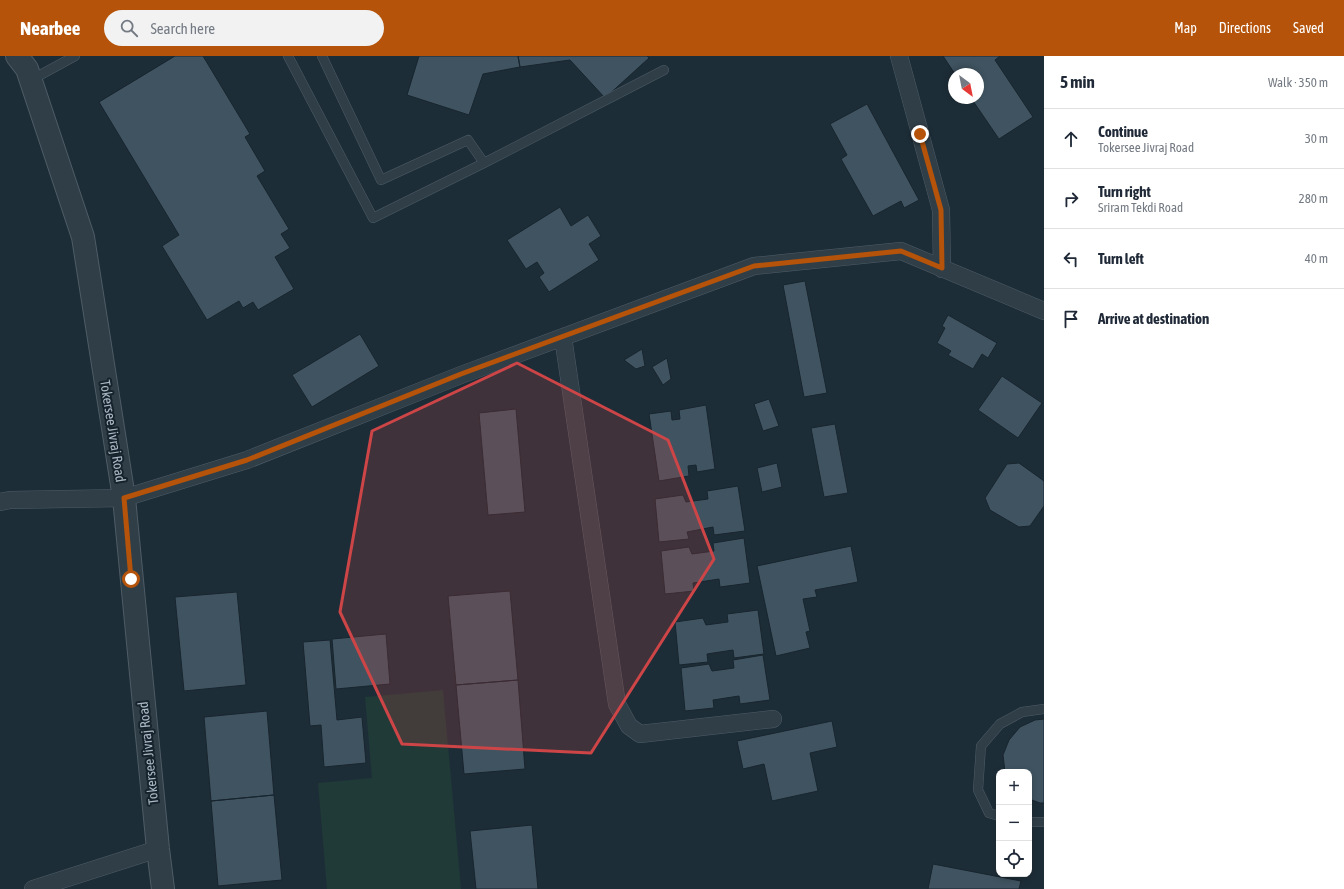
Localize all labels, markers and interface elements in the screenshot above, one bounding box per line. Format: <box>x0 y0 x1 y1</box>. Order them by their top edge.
search box <box>104 10 384 46</box>
text: Nearbee <box>20 17 80 39</box>
icon: search <box>118 17 140 39</box>
text: Search here <box>150 20 215 37</box>
text: Map <box>1174 20 1197 36</box>
text: Directions <box>1219 20 1271 36</box>
text: Saved <box>1293 20 1324 36</box>
north arrow <box>948 68 984 104</box>
text: 5 min <box>1060 72 1095 92</box>
text: Walk · 350 m <box>1268 75 1328 90</box>
text: Continue <box>1098 123 1148 140</box>
route end <box>911 125 929 143</box>
icon: ahead <box>1060 128 1082 150</box>
text: 30 m <box>1305 131 1328 146</box>
text: Tokersee Jivraj Road <box>1098 140 1194 155</box>
text: Turn right <box>1098 183 1151 200</box>
icon: right <box>1060 188 1082 210</box>
text: 280 m <box>1299 191 1328 206</box>
text: Sriram Tekdi Road <box>1098 200 1183 215</box>
icon: left <box>1060 248 1082 270</box>
text: Turn left <box>1098 250 1144 267</box>
text: 40 m <box>1305 251 1328 266</box>
icon: arrive <box>1060 308 1082 330</box>
text: Arrive at destination <box>1098 310 1209 327</box>
street label: Tokersee Jivraj Road <box>97 379 129 483</box>
route start <box>122 570 140 588</box>
street label: Tokersee Jivraj Road <box>135 701 161 805</box>
map controls <box>996 769 1032 877</box>
button: + <box>996 769 1032 805</box>
button: − <box>996 805 1032 841</box>
button: locate <box>996 841 1032 877</box>

